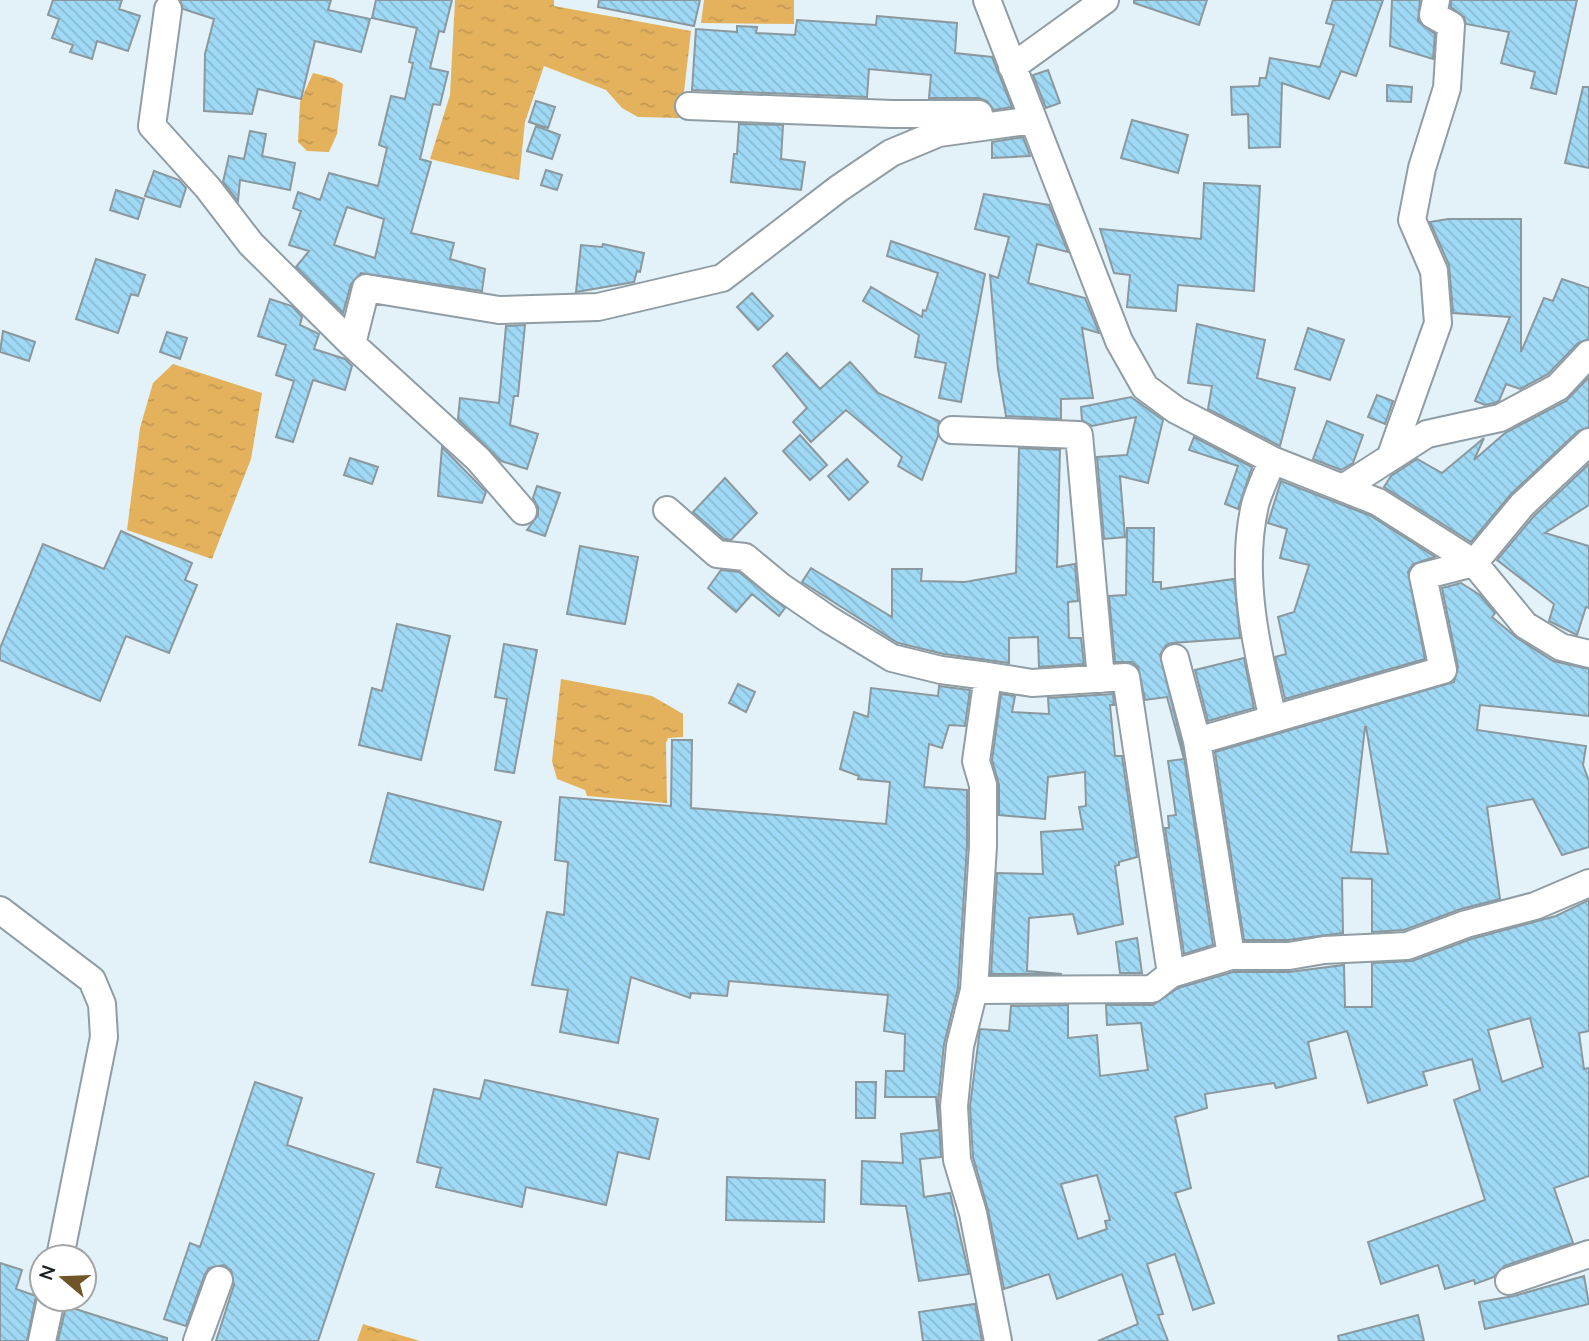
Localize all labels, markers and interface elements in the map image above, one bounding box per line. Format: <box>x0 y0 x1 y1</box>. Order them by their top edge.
north arrow <box>28 1243 98 1313</box>
text: N <box>33 1262 62 1284</box>

